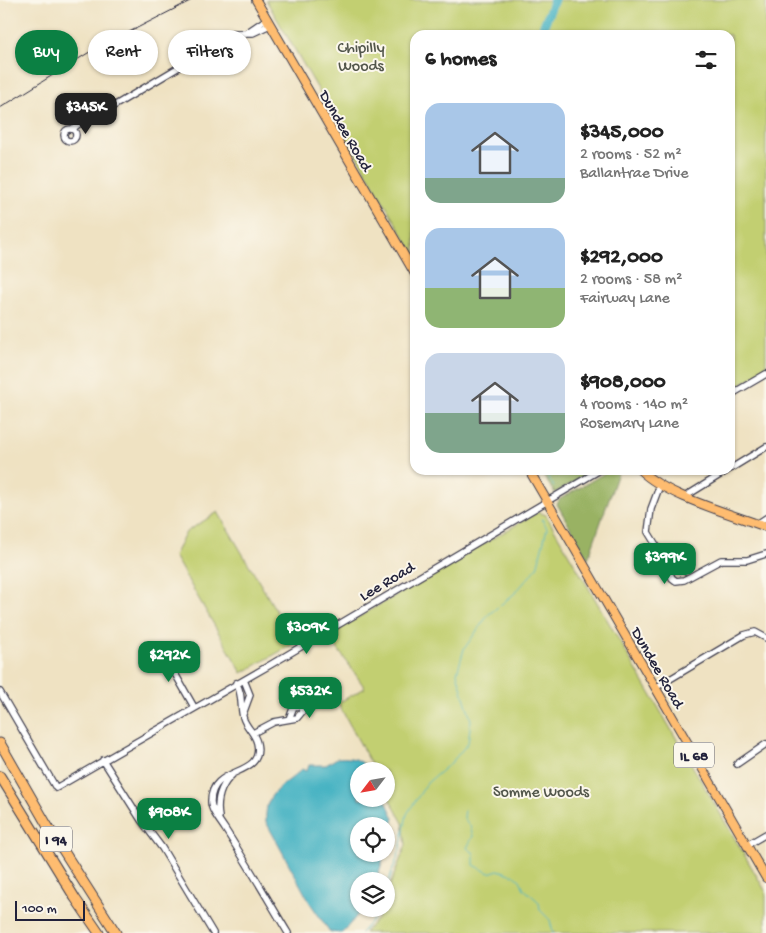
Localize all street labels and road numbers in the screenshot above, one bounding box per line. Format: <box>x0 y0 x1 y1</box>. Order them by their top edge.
street label: Dundee Road <box>313 87 376 177</box>
street label: Lee Road <box>357 558 420 607</box>
street label: Dundee Road <box>625 624 688 714</box>
road number: IL 68 <box>674 742 714 768</box>
road number: I 94 <box>40 826 72 852</box>

